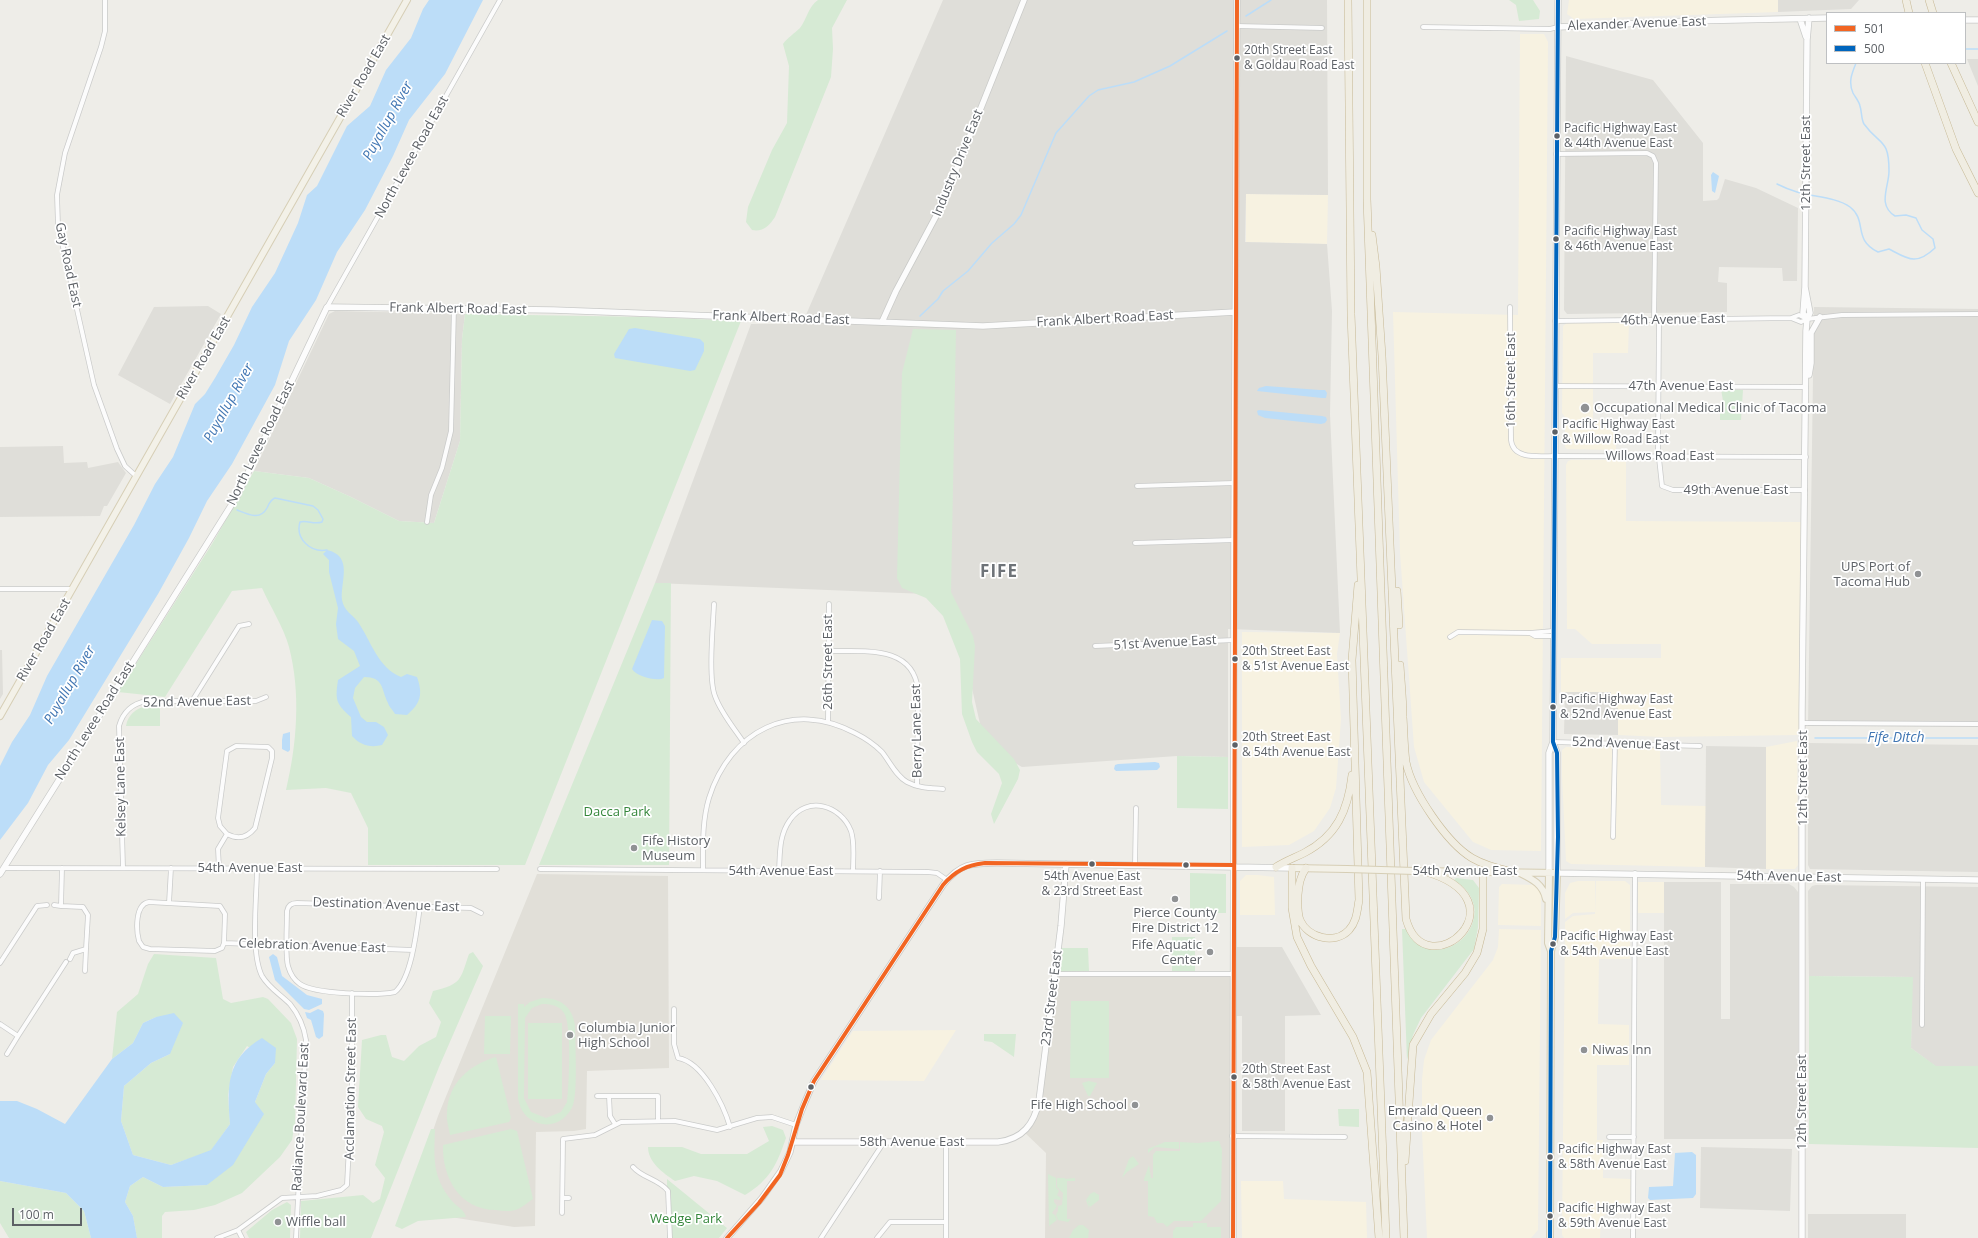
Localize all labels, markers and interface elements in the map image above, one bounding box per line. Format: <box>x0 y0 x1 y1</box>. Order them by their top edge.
legend <box>1826 12 1966 64</box>
street label: Alexander Avenue East <box>1567 14 1707 34</box>
text: 501 <box>1864 20 1885 37</box>
street label: River Road East <box>334 32 394 120</box>
text: 500 <box>1864 40 1885 57</box>
place label: 20th Street East & Goldau Road East <box>1244 44 1354 72</box>
marker: 20th Street East & Goldau Road East <box>1232 53 1242 63</box>
water label: Puyallup River <box>359 79 417 163</box>
street label: North Levee Road East <box>372 93 452 221</box>
street label: Industry Drive East <box>929 107 987 219</box>
street label: 12th Street East <box>1798 115 1814 211</box>
place label: Pacific Highway East & 44th Avenue East <box>1564 122 1677 150</box>
marker: Pacific Highway East & 44th Avenue East <box>1552 131 1562 141</box>
street label: Gay Road East <box>51 221 85 309</box>
place label: Pacific Highway East & 46th Avenue East <box>1564 225 1677 253</box>
marker: Pacific Highway East & 46th Avenue East <box>1551 234 1561 244</box>
street label: Frank Albert Road East <box>389 300 527 318</box>
street label: Frank Albert Road East <box>712 308 850 328</box>
street label: Frank Albert Road East <box>1036 308 1174 330</box>
street label: 46th Avenue East <box>1620 311 1726 329</box>
street label: River Road East <box>174 314 234 402</box>
street label: 16th Street East <box>1503 332 1519 428</box>
water label: Puyallup River <box>200 361 258 445</box>
street label: North Levee Road East <box>224 378 298 508</box>
street label: 47th Avenue East <box>1629 378 1733 394</box>
place label: Occupational Medical Clinic of Tacoma <box>1594 400 1827 416</box>
marker: Occupational Medical Clinic of Tacoma <box>1579 402 1591 414</box>
place label: Pacific Highway East & Willow Road East <box>1562 418 1675 446</box>
marker: Pacific Highway East & Willow Road East <box>1550 427 1560 437</box>
street label: Willows Road East <box>1606 448 1714 464</box>
street label: 49th Avenue East <box>1684 482 1788 498</box>
place label: UPS Port of Tacoma Hub <box>1833 559 1910 590</box>
district label: FIFE <box>980 562 1018 582</box>
marker: UPS Port of Tacoma Hub <box>1913 569 1923 579</box>
street label: River Road East <box>14 596 74 684</box>
street label: 26th Street East <box>820 614 836 710</box>
street label: 51st Avenue East <box>1113 633 1217 653</box>
water label: Puyallup River <box>41 643 99 727</box>
place label: 20th Street East & 51st Avenue East <box>1242 645 1349 673</box>
marker: 20th Street East & 51st Avenue East <box>1230 654 1240 664</box>
street label: North Levee Road East <box>52 659 138 783</box>
street label: Berry Lane East <box>908 684 926 778</box>
street label: 52nd Avenue East <box>143 693 251 711</box>
place label: Pacific Highway East & 52nd Avenue East <box>1560 693 1673 721</box>
marker: Pacific Highway East & 52nd Avenue East <box>1548 702 1558 712</box>
street label: 12th Street East <box>1795 730 1811 826</box>
water label: Fife Ditch <box>1867 730 1925 746</box>
place label: 20th Street East & 54th Avenue East <box>1242 731 1351 759</box>
street label: 52nd Avenue East <box>1572 734 1680 754</box>
street label: Kelsey Lane East <box>112 737 130 837</box>
marker: 20th Street East & 54th Avenue East <box>1230 740 1240 750</box>
park label: Dacca Park <box>584 804 650 820</box>
place label: Fife History Museum <box>642 833 710 864</box>
marker: Fife History Museum <box>629 843 639 853</box>
marker: 54th Avenue East & 23rd Street East <box>1087 859 1097 869</box>
street label: 54th Avenue East <box>198 860 302 876</box>
unlabelled marker <box>1181 860 1191 870</box>
street label: 54th Avenue East <box>729 863 833 879</box>
street label: 54th Avenue East <box>1413 863 1517 879</box>
street label: 54th Avenue East <box>1736 868 1842 886</box>
place label: 54th Avenue East & 23rd Street East <box>1042 870 1142 898</box>
marker: Pierce County Fire District 12 <box>1170 894 1180 904</box>
street label: Destination Avenue East <box>312 895 460 915</box>
place label: Pierce County Fire District 12 <box>1131 905 1219 936</box>
place label: Pacific Highway East & 54th Avenue East <box>1560 930 1673 958</box>
street label: Celebration Avenue East <box>238 936 386 956</box>
place label: Fife Aquatic Center <box>1131 937 1202 968</box>
marker: Pacific Highway East & 54th Avenue East <box>1548 939 1558 949</box>
marker: Fife Aquatic Center <box>1205 947 1215 957</box>
street label: 23rd Street East <box>1038 949 1066 1047</box>
street label: Acclamation Street East <box>342 1018 360 1160</box>
place label: Columbia Junior High School <box>578 1020 675 1051</box>
marker: Columbia Junior High School <box>565 1030 575 1040</box>
street label: Radiance Boulevard East <box>289 1042 313 1192</box>
place label: Niwas Inn <box>1592 1042 1652 1058</box>
marker: Niwas Inn <box>1579 1045 1589 1055</box>
street label: 12th Street East <box>1794 1054 1810 1150</box>
place label: 20th Street East & 58th Avenue East <box>1242 1063 1351 1091</box>
marker: 20th Street East & 58th Avenue East <box>1229 1072 1239 1082</box>
unlabelled marker <box>806 1082 816 1092</box>
place label: Fife High School <box>1030 1097 1127 1113</box>
marker: Fife High School <box>1130 1100 1140 1110</box>
place label: Emerald Queen Casino & Hotel <box>1388 1103 1482 1134</box>
marker: Emerald Queen Casino & Hotel <box>1485 1113 1495 1123</box>
street label: 58th Avenue East <box>860 1134 964 1150</box>
place label: Pacific Highway East & 58th Avenue East <box>1558 1143 1671 1171</box>
marker: Pacific Highway East & 58th Avenue East <box>1545 1152 1555 1162</box>
scale bar <box>14 1200 84 1226</box>
place label: Pacific Highway East & 59th Avenue East <box>1558 1202 1671 1230</box>
text: 100 m <box>19 1206 54 1223</box>
park label: Wedge Park <box>650 1211 722 1227</box>
marker: Pacific Highway East & 59th Avenue East <box>1545 1211 1555 1221</box>
place label: Wiffle ball <box>286 1214 346 1230</box>
marker: Wiffle ball <box>273 1217 283 1227</box>

